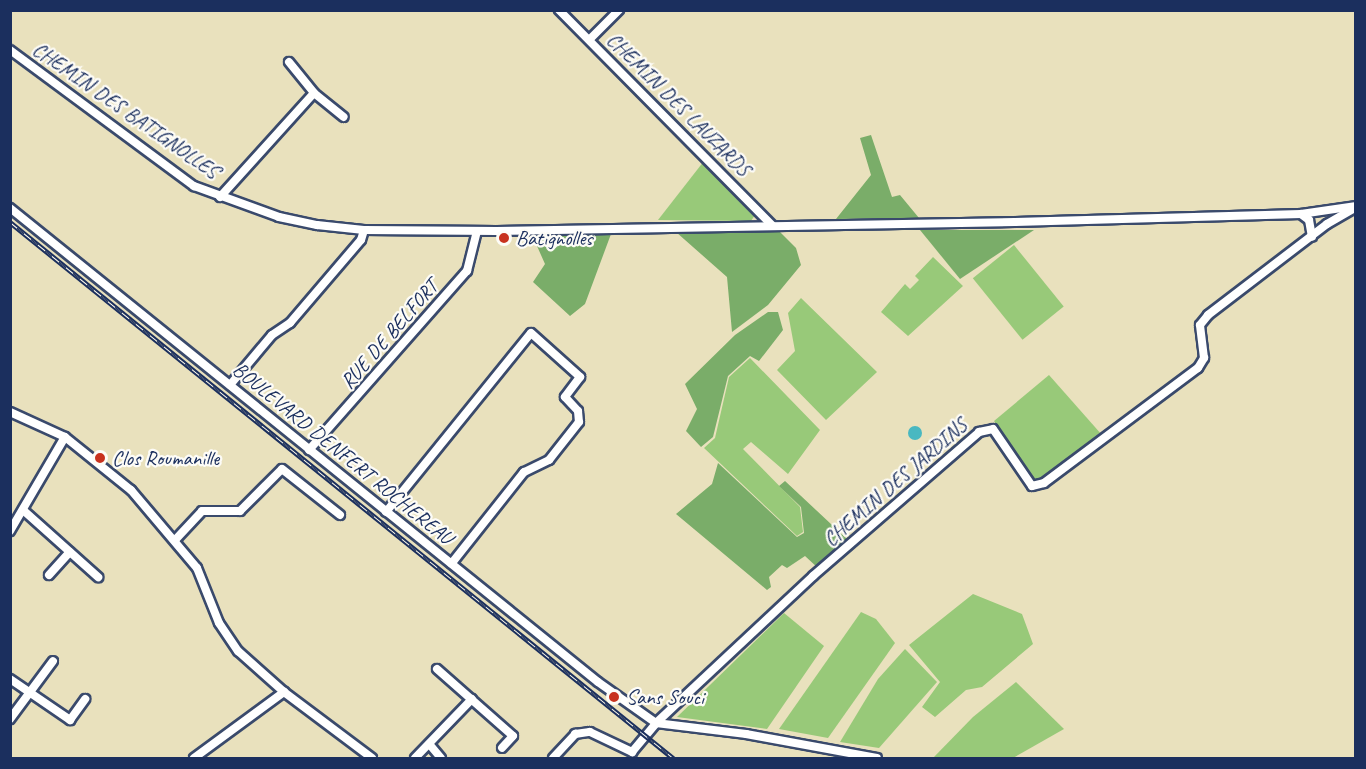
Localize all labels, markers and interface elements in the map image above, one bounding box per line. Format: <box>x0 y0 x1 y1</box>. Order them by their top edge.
street label: CHEMIN DES LAUZARDS <box>602 27 756 181</box>
street label: CHEMIN DES BATIGNOLLES <box>28 36 224 184</box>
place label: Batignolles <box>516 225 592 251</box>
marker: Batignolles <box>497 231 511 245</box>
street label: RUE DE BELFORT <box>334 274 444 394</box>
street label: BOULEVARD DENFERT ROCHEREAU <box>227 356 459 550</box>
street label: CHEMIN DES JARDINS <box>818 413 972 551</box>
place label: Clos Roumanille <box>112 445 219 471</box>
marker: Clos Roumanille <box>93 451 107 465</box>
place label: Sans Souci <box>626 684 703 710</box>
marker: Sans Souci <box>607 690 621 704</box>

